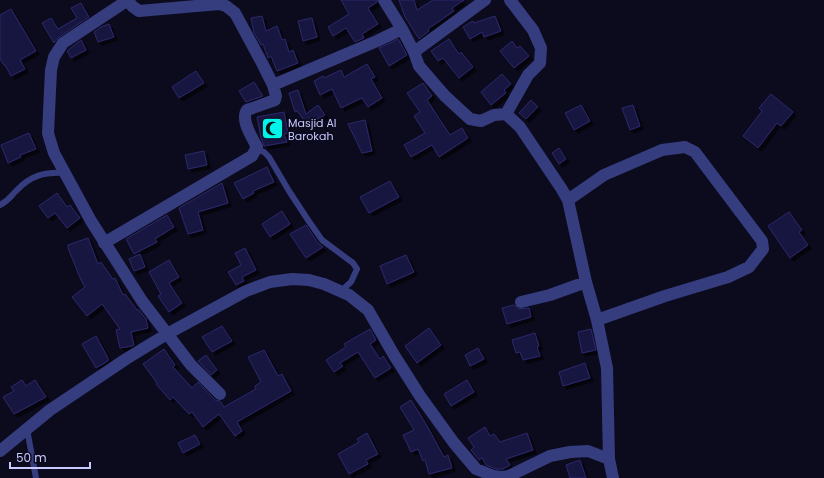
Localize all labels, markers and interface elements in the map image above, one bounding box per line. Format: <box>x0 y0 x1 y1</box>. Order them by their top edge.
place label: Masjid Al Barokah <box>288 115 337 144</box>
mosque icon: Masjid Al Barokah <box>260 116 286 142</box>
scale bar <box>10 444 90 470</box>
text: 50 m <box>16 449 47 466</box>

